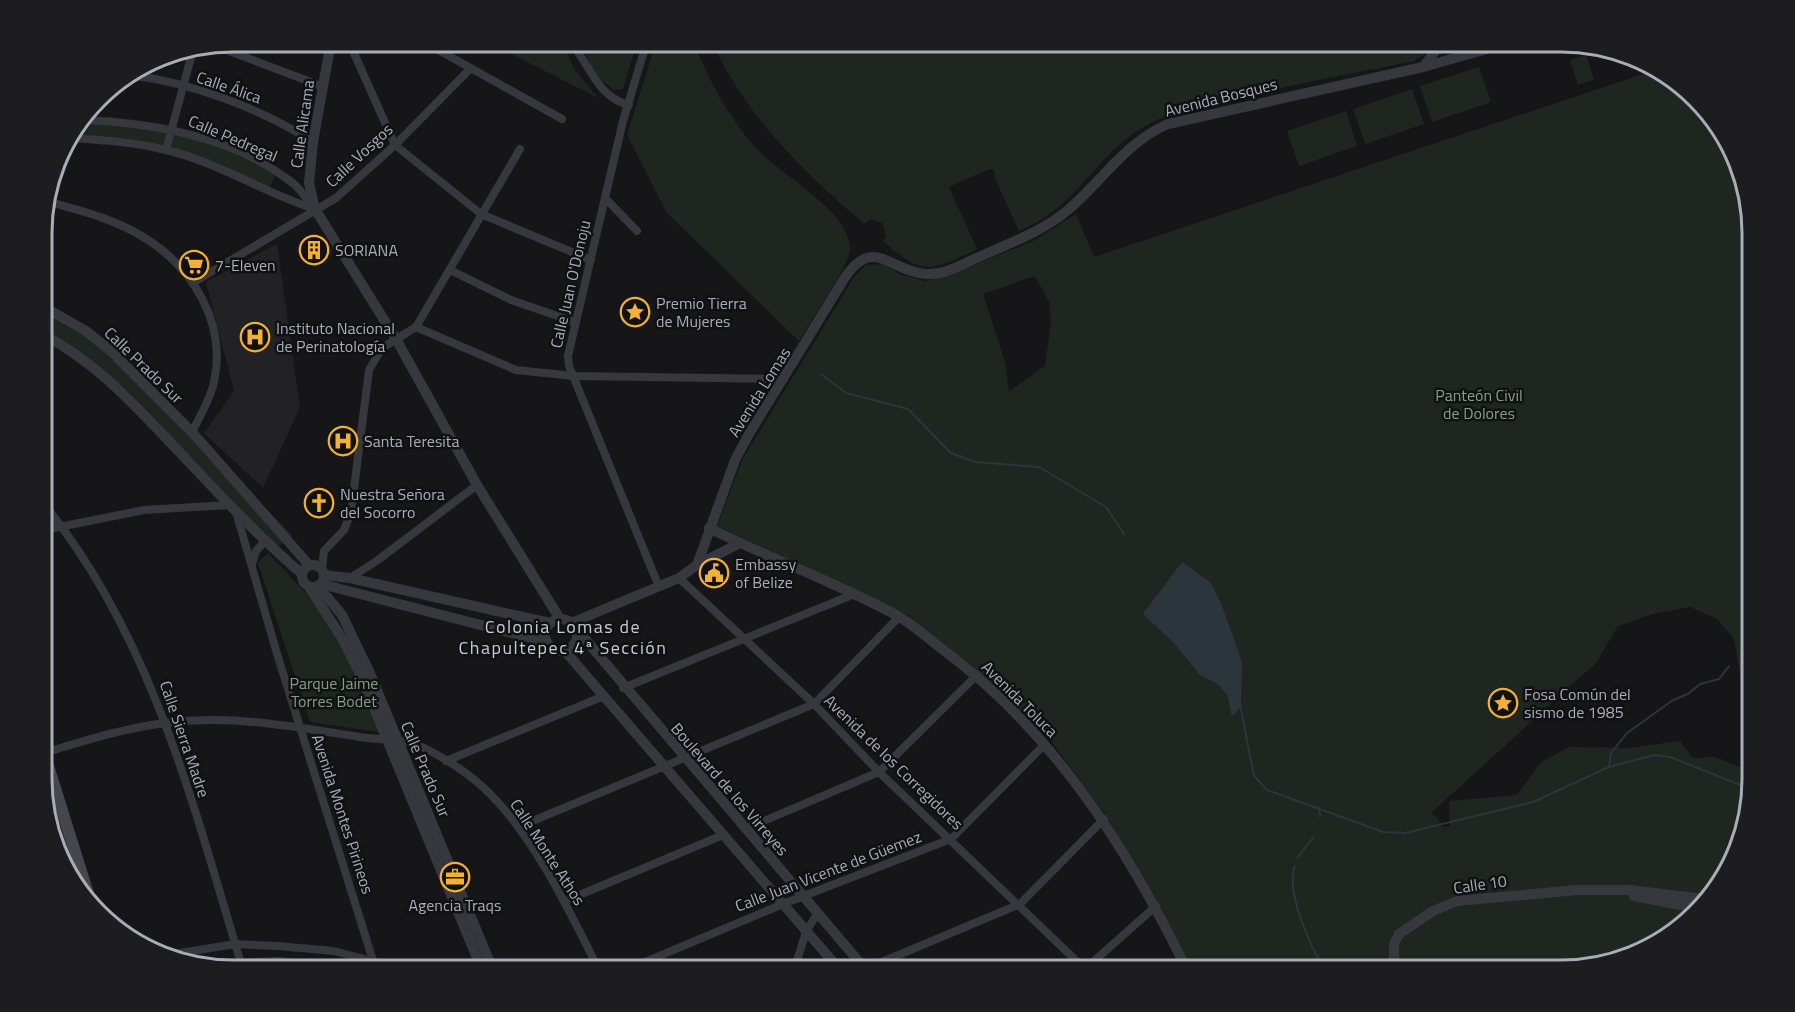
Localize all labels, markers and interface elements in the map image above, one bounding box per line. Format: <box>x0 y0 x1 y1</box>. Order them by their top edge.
street label: Calle Álica <box>193 65 265 109</box>
street label: Avenida Bosques <box>1162 71 1280 123</box>
street label: Calle Alicama <box>284 78 320 170</box>
street label: Calle Pedregal <box>185 108 281 168</box>
street label: Calle Vosgos <box>320 117 398 193</box>
street label: Calle Juan O'Donoju <box>544 218 596 350</box>
building icon: SORIANA <box>298 234 330 266</box>
place label: SORIANA <box>335 238 398 262</box>
supermarket icon: 7-Eleven <box>178 249 210 281</box>
place label: 7-Eleven <box>215 253 276 277</box>
place label: Premio Tierra de Mujeres <box>656 291 747 333</box>
place icon: Premio Tierra de Mujeres <box>619 296 651 328</box>
place label: Instituto Nacional de Perinatología <box>276 316 395 358</box>
street label: Calle Prado Sur <box>99 321 189 409</box>
hospital icon: Instituto Nacional de Perinatología <box>239 321 271 353</box>
street label: Avenida Lomas <box>722 342 796 442</box>
park label: Panteón Civil de Dolores <box>1435 383 1523 425</box>
hospital icon: Santa Teresita <box>327 425 359 457</box>
place label: Santa Teresita <box>364 429 459 453</box>
place label: Nuestra Señora del Socorro <box>340 482 445 524</box>
church icon: Nuestra Señora del Socorro <box>303 487 335 519</box>
place label: Embassy of Belize <box>735 552 796 594</box>
public building icon: Embassy of Belize <box>698 557 730 589</box>
district label: Colonia Lomas de Chapultepec 4ª Sección <box>458 613 668 661</box>
street label: Avenida Toluca <box>976 655 1064 743</box>
park label: Parque Jaime Torres Bodet <box>290 671 378 713</box>
street label: Calle Sierra Madre <box>154 677 216 801</box>
place label: Fosa Común del sismo de 1985 <box>1524 682 1631 724</box>
place icon: Fosa Común del sismo de 1985 <box>1487 687 1519 719</box>
street label: Avenida de los Corregidores <box>819 689 969 835</box>
street label: Calle Prado Sur <box>395 717 457 821</box>
street label: Boulevard de los Virreyes <box>665 717 795 861</box>
street label: Avenida Montes Pirineos <box>306 731 380 897</box>
street label: Calle Monte Athos <box>505 794 591 910</box>
street label: Calle Juan Vicente de Güemez <box>731 824 925 918</box>
office icon: Agencia Traqs <box>439 861 471 893</box>
street label: Calle 10 <box>1452 868 1508 900</box>
place label: Agencia Traqs <box>409 893 501 917</box>

